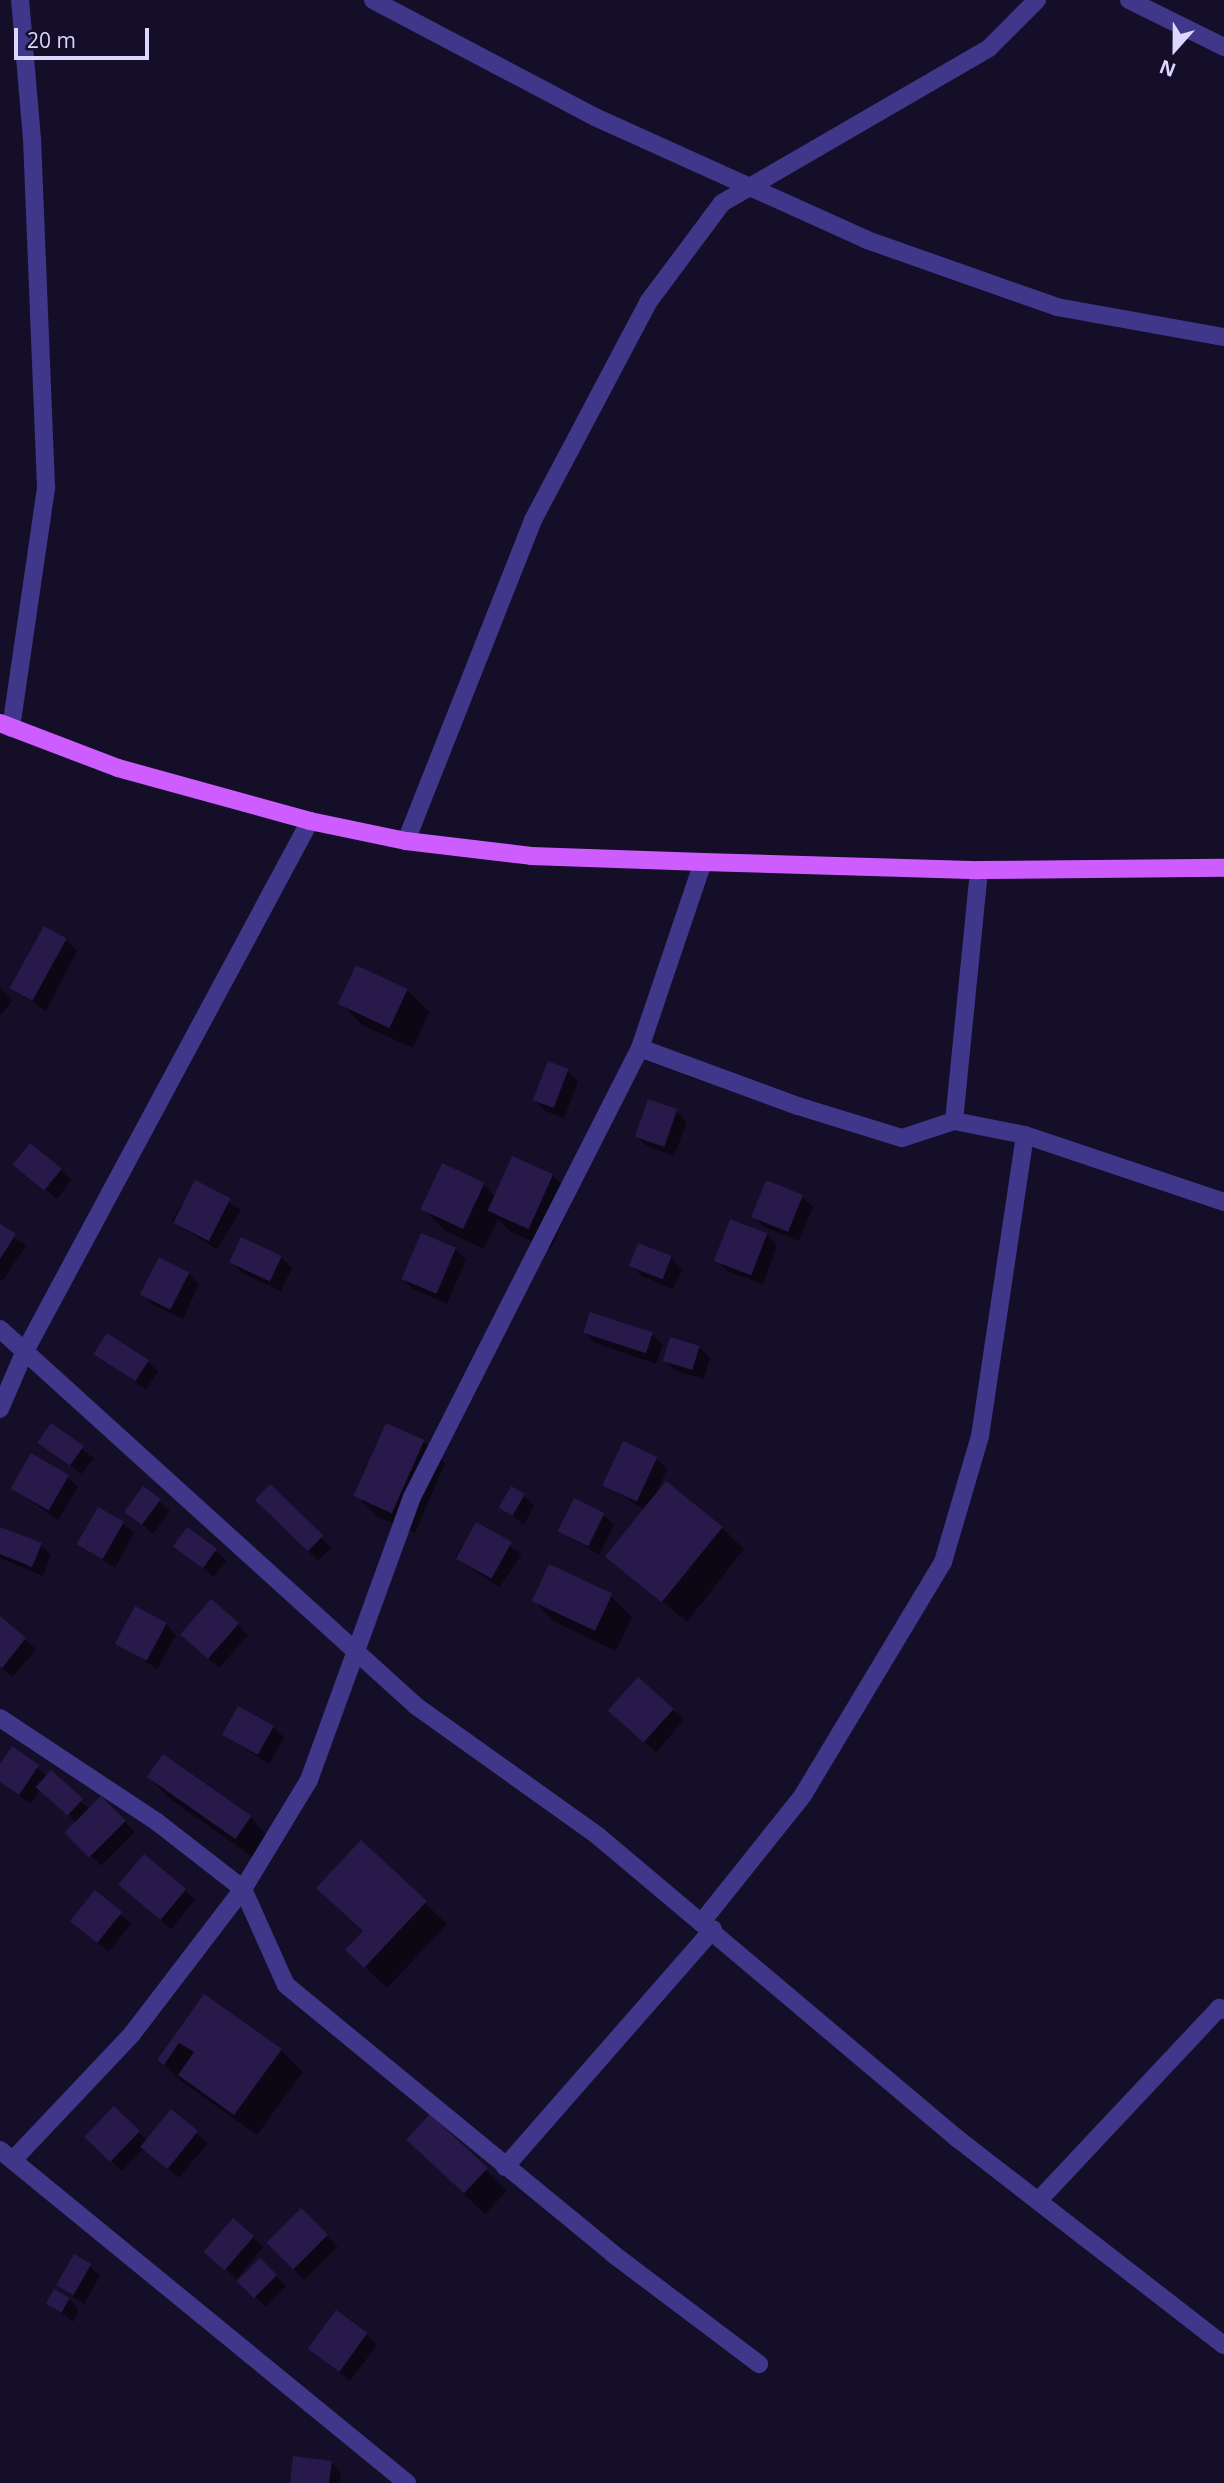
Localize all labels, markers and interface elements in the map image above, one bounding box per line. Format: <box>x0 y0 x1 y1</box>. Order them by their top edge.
scale bar <box>18 14 152 58</box>
north arrow <box>1140 14 1210 84</box>
text: 20 m <box>27 26 76 54</box>
text: N <box>1156 54 1179 84</box>

